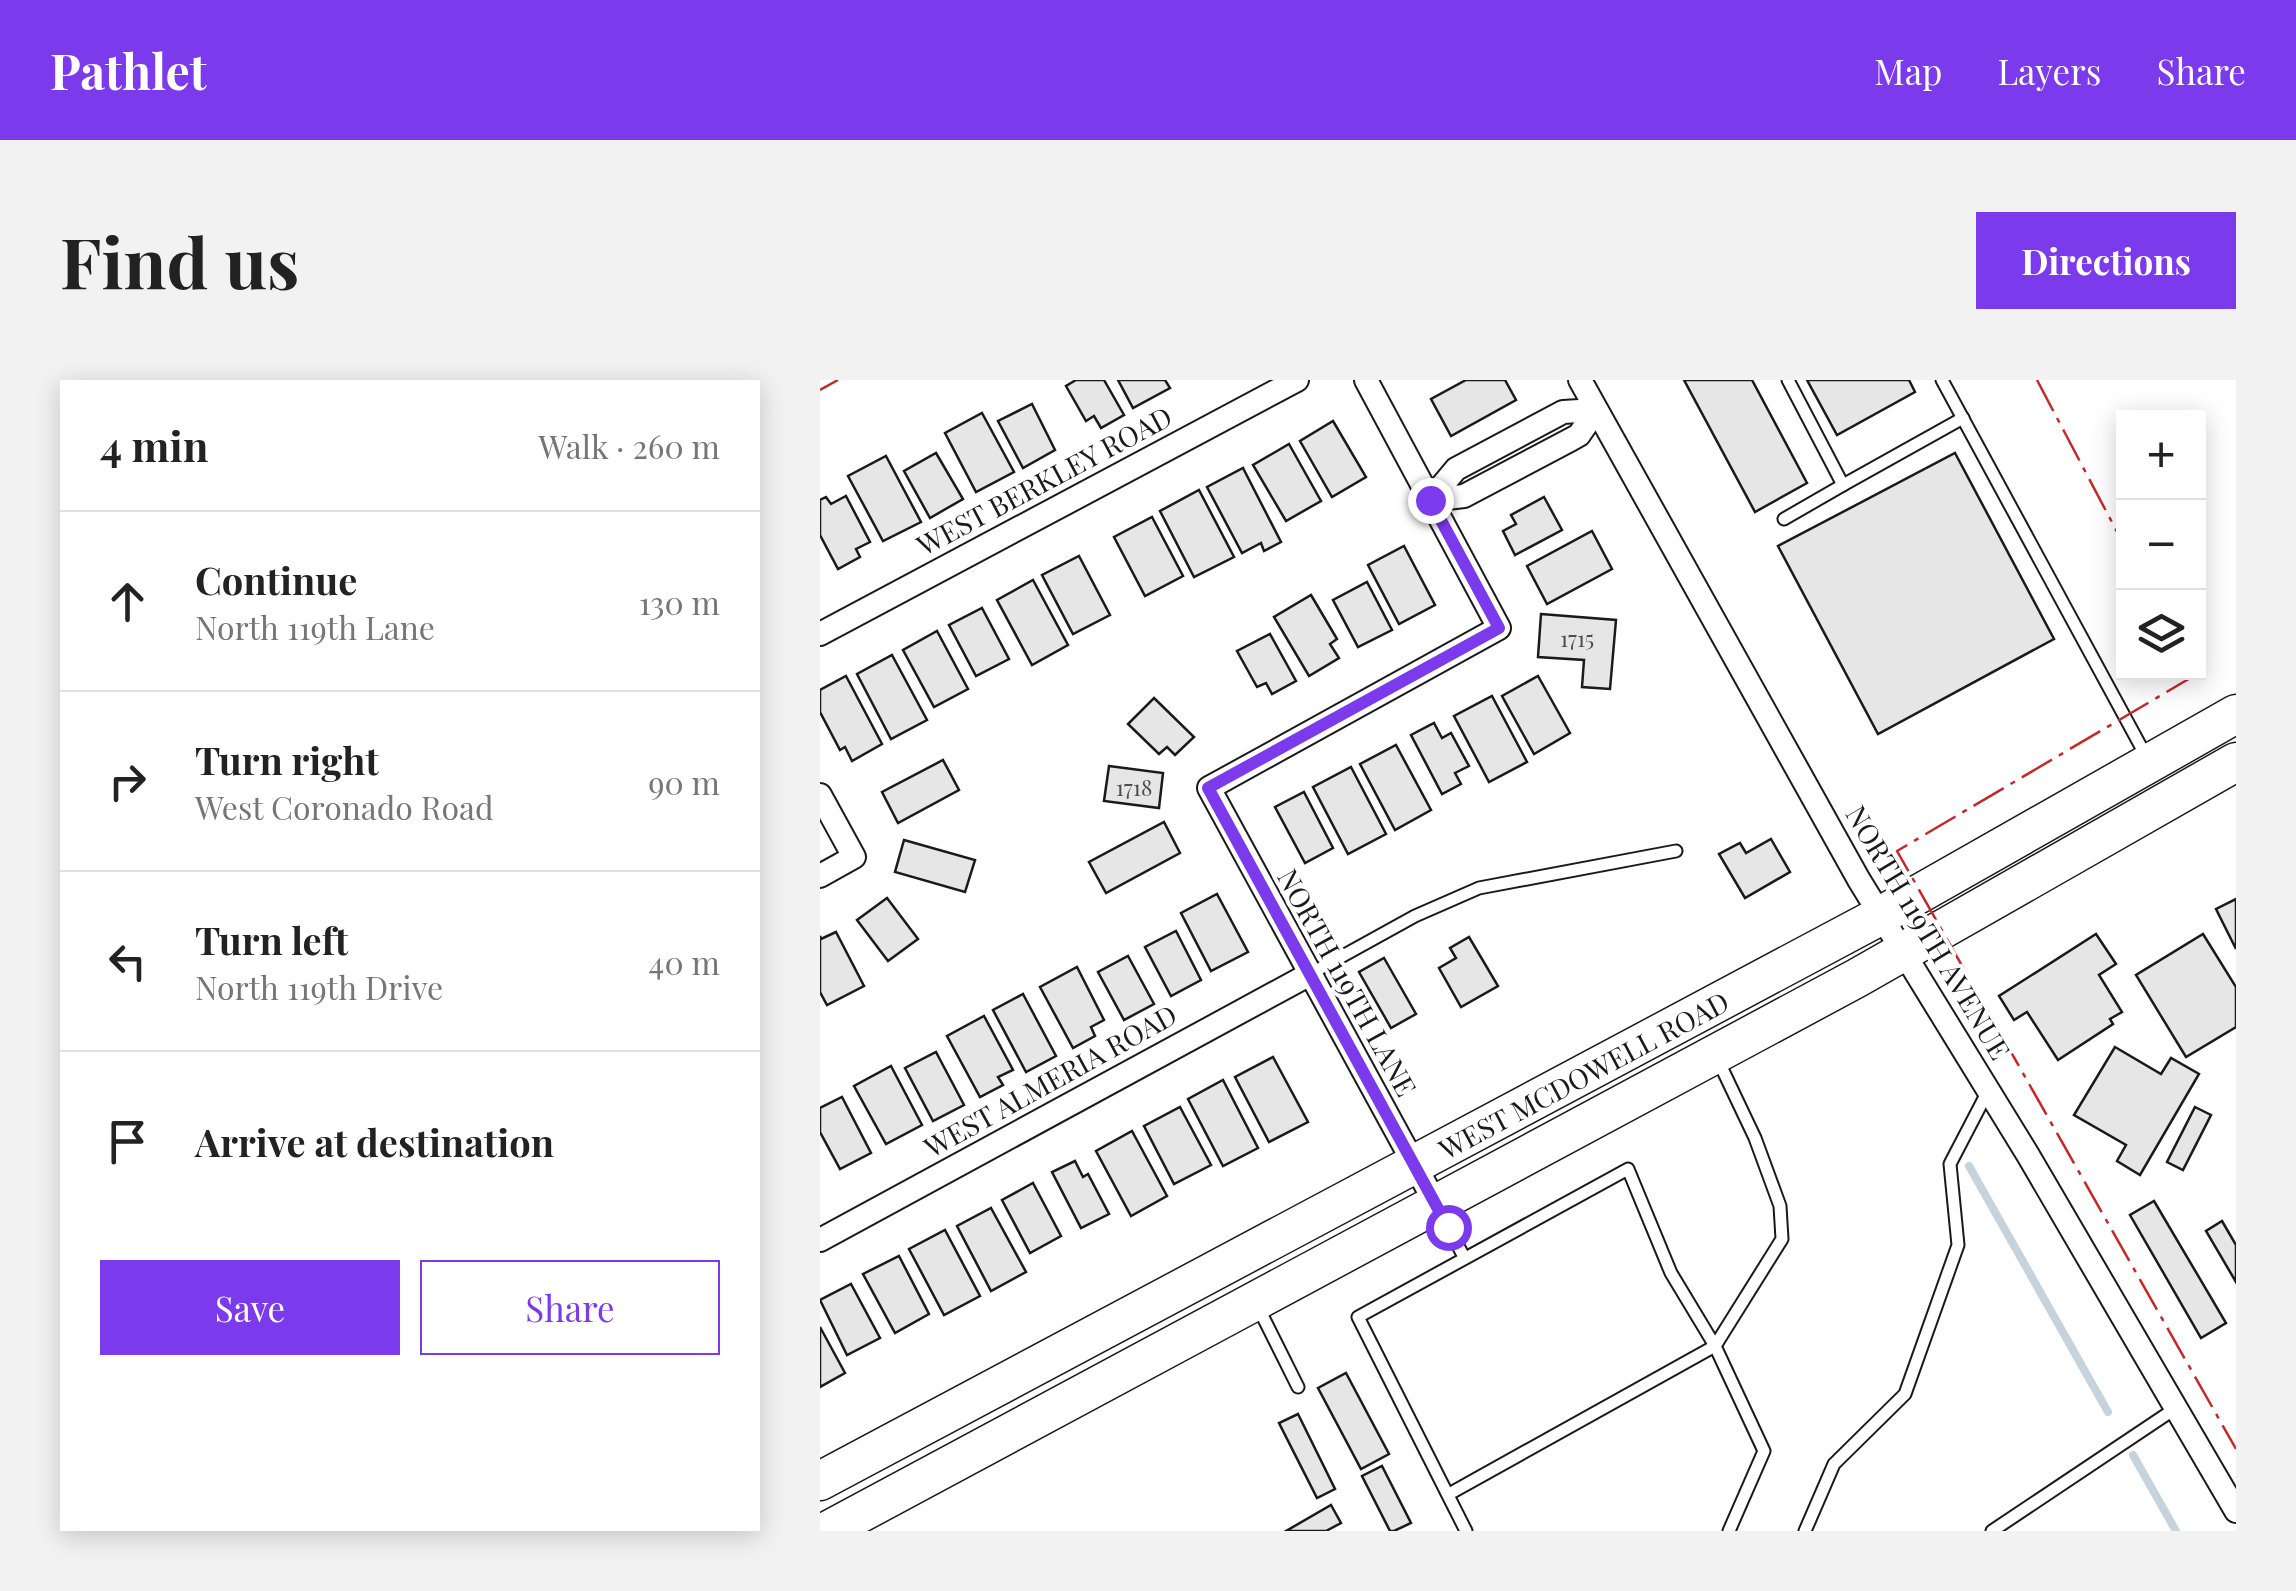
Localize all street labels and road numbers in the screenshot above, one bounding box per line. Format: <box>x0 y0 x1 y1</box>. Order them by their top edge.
street label: WEST BERKLEY ROAD <box>909 397 1178 563</box>
street label: NORTH 119TH AVENUE <box>1838 798 2020 1066</box>
street label: NORTH 119TH LANE <box>1270 862 1426 1102</box>
street label: WEST MCDOWELL ROAD <box>1431 982 1735 1167</box>
street label: WEST ALMERIA ROAD <box>916 995 1183 1165</box>

